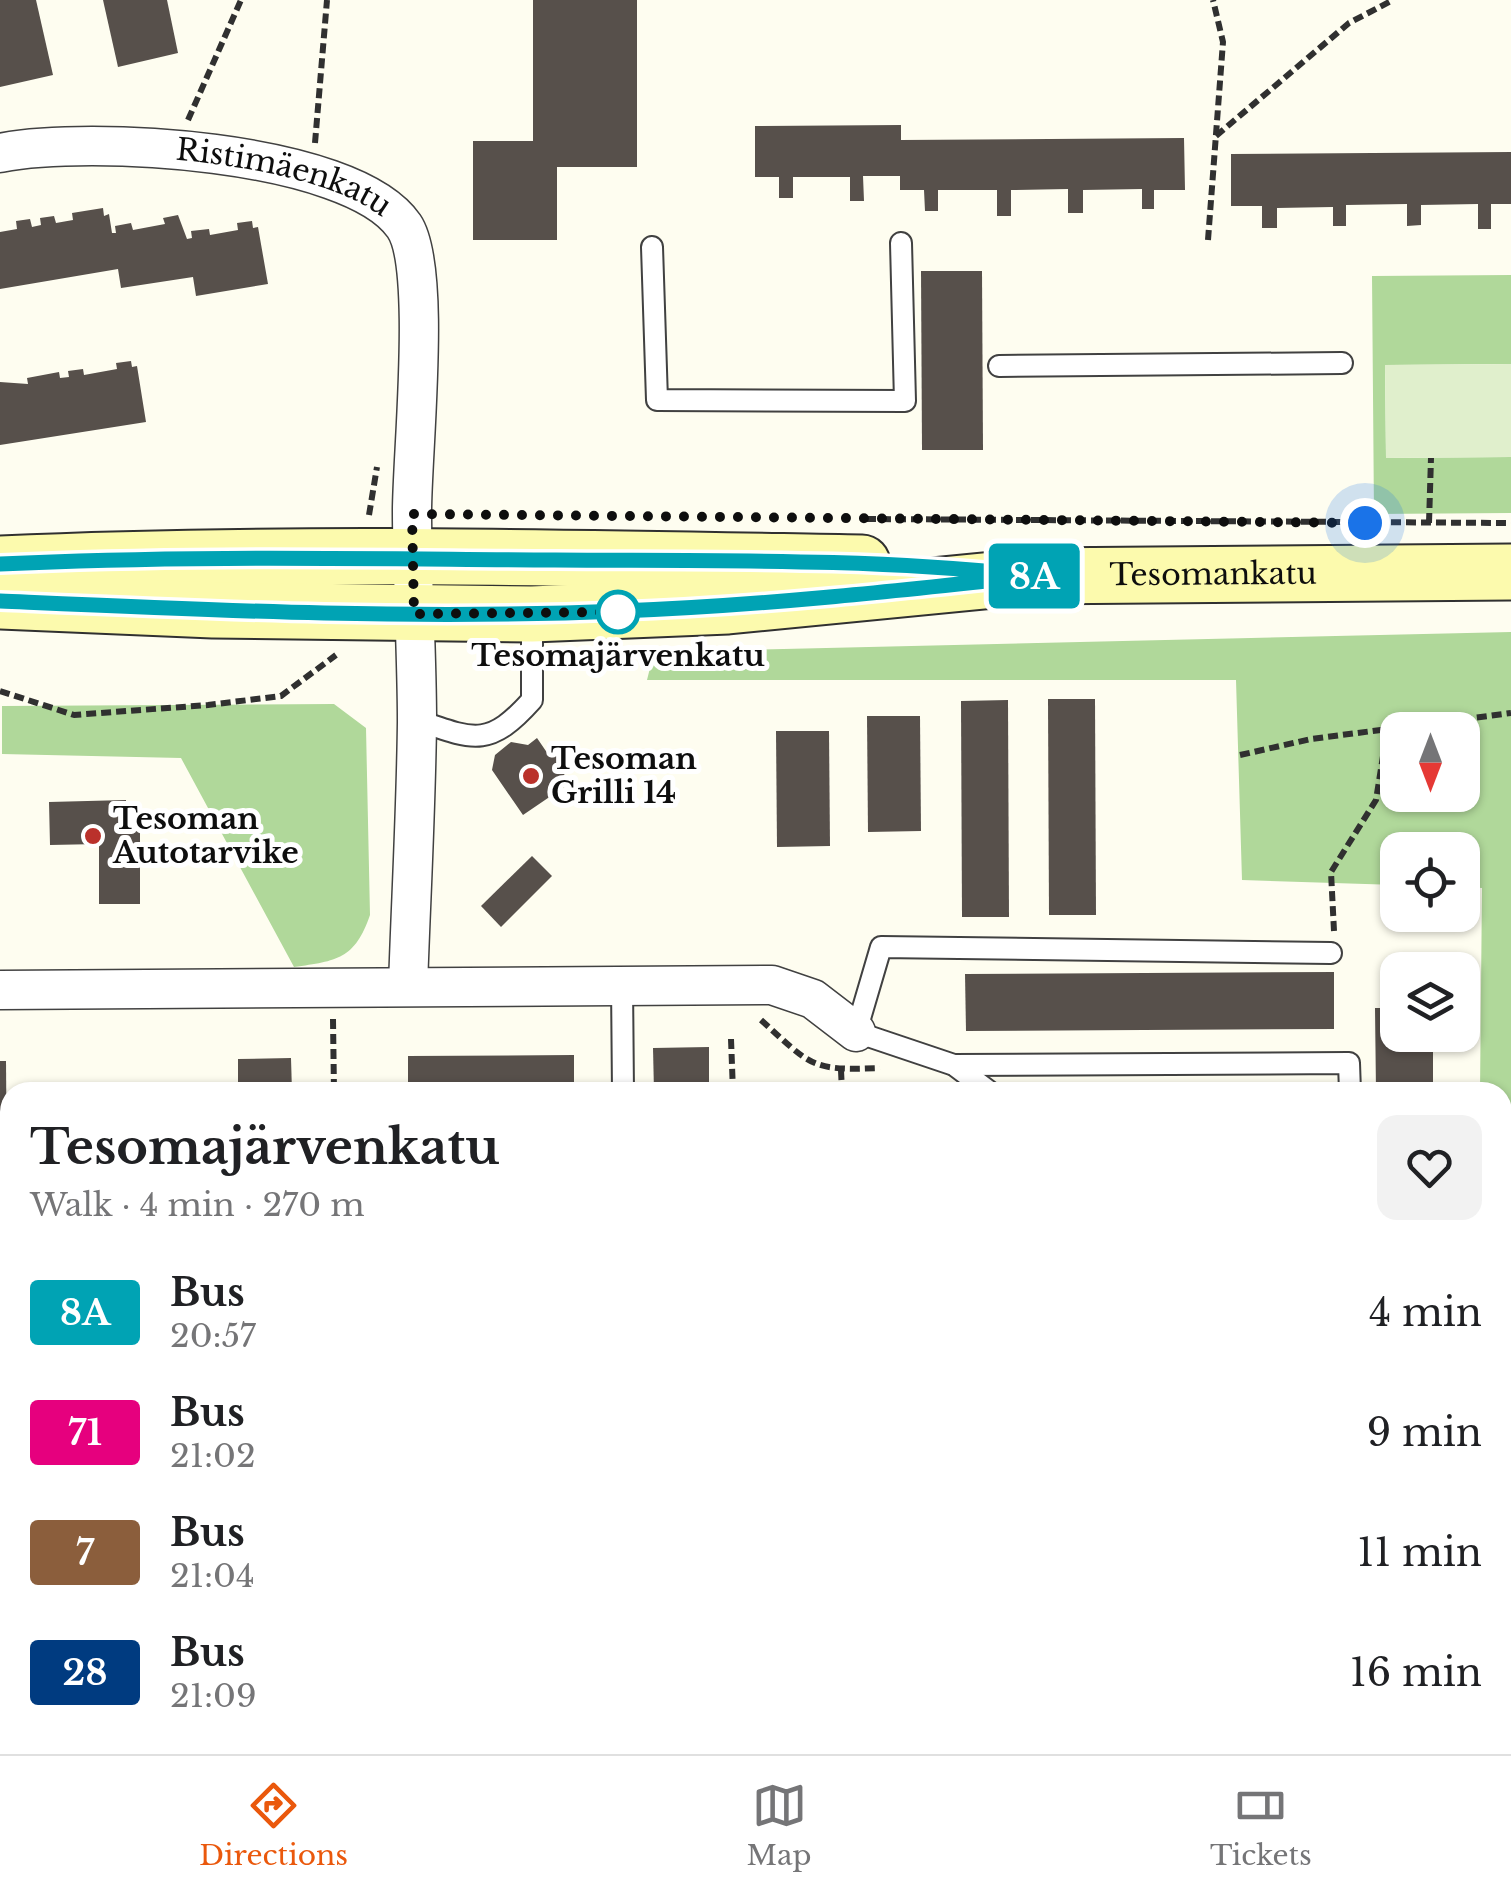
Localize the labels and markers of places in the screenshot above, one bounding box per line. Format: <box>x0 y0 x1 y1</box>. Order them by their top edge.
marker: Tesomajärvenkatu <box>597 591 639 633</box>
place label: Tesomajärvenkatu <box>471 637 765 674</box>
place label: Tesoman Grilli 14 <box>551 740 697 811</box>
marker: Tesoman Grilli 14 <box>520 765 542 787</box>
place label: Tesoman Autotarvike <box>112 800 299 871</box>
marker: Tesoman Autotarvike <box>82 825 104 847</box>

